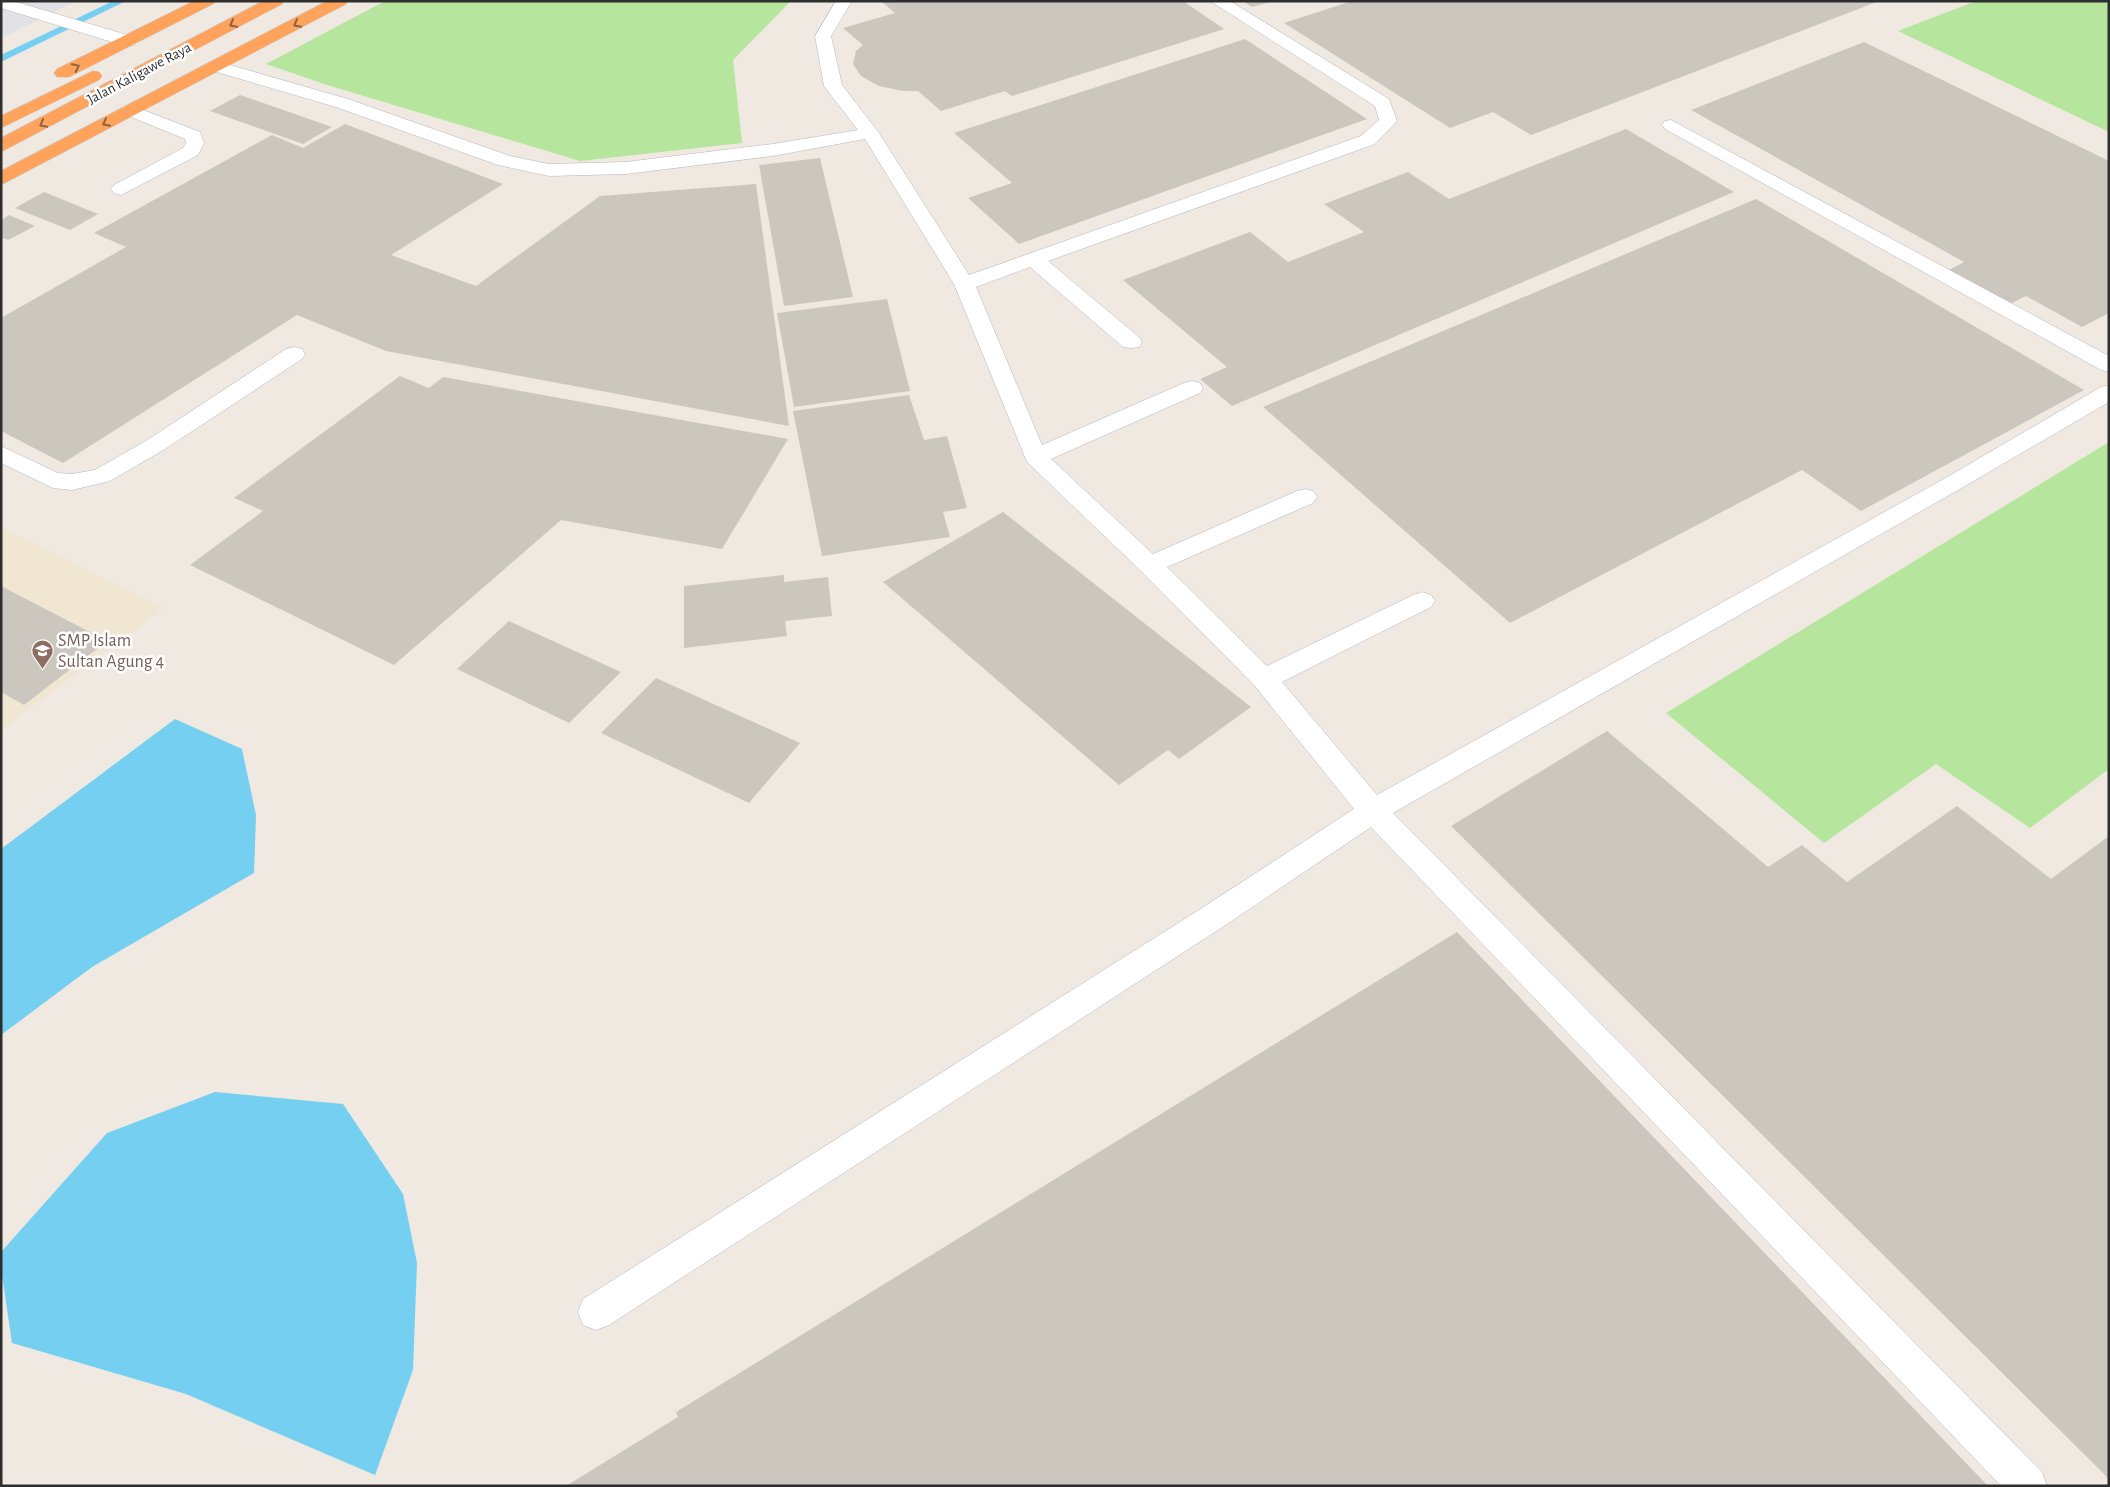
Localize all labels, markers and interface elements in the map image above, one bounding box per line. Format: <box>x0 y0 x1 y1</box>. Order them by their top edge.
one-way arrow <box>229 18 238 28</box>
one-way arrow <box>293 18 302 28</box>
street label: Jalan Kaligawe Raya <box>85 40 194 107</box>
one-way arrow <box>71 63 80 73</box>
one-way arrow <box>102 117 111 127</box>
one-way arrow <box>39 118 48 128</box>
place label: SMP Islam Sultan Agung 4 <box>58 632 164 671</box>
school or university icon: SMP Islam Sultan Agung 4 <box>30 638 54 669</box>

